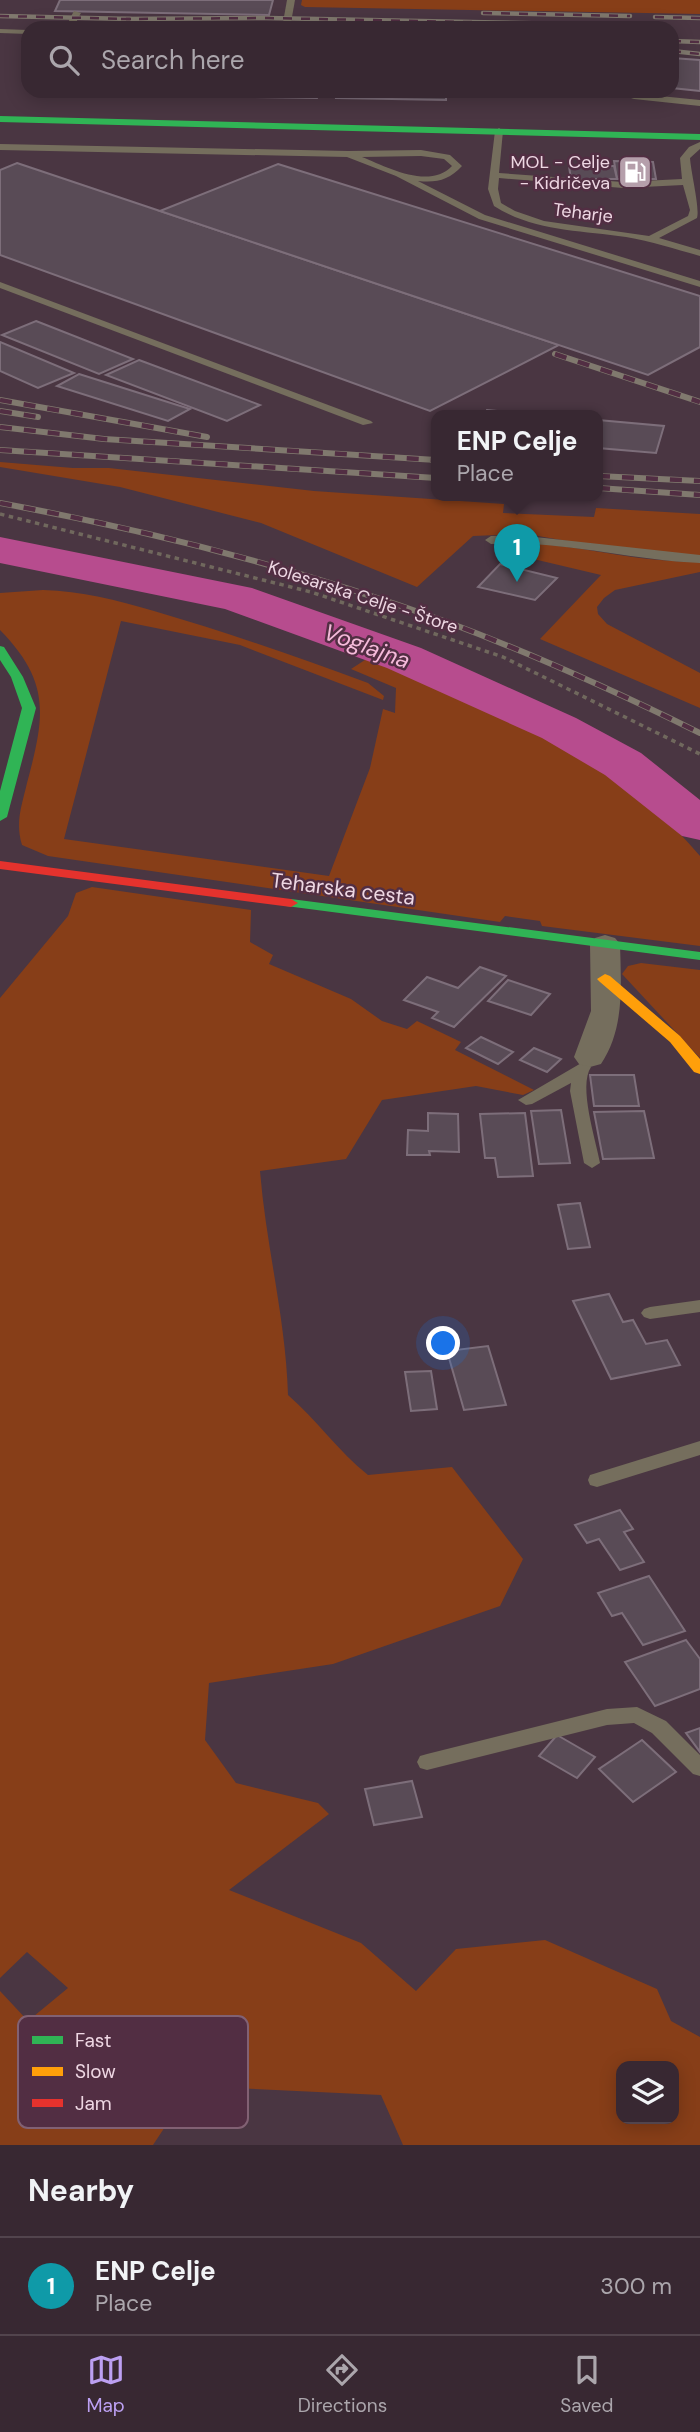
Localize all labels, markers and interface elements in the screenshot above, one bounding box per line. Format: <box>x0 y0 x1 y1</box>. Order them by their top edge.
search box <box>21 21 679 98</box>
icon: search <box>45 41 83 79</box>
text: Search here <box>101 43 244 77</box>
place label: MOL - Celje - Kidričeva <box>510 150 610 195</box>
fuel station icon: MOL - Celje - Kidričeva <box>616 153 654 191</box>
street label: Teharje <box>552 197 614 229</box>
popup <box>431 410 603 501</box>
text: ENP Celje <box>457 424 577 458</box>
text: Place <box>457 458 514 488</box>
pin: 1 <box>494 524 540 582</box>
street label: Kolesarska Celje - Štore <box>265 555 461 639</box>
water label: Voglajna <box>320 617 414 675</box>
street label: Teharska cesta <box>269 866 417 912</box>
your location <box>426 1326 460 1360</box>
legend <box>18 2016 248 2128</box>
text: Fast <box>75 2028 111 2053</box>
text: Slow <box>75 2059 116 2084</box>
map controls <box>616 2061 679 2124</box>
button: layers <box>616 2061 679 2124</box>
text: Jam <box>75 2091 112 2116</box>
text: Nearby <box>28 2171 134 2210</box>
text: ENP Celje <box>95 2254 216 2288</box>
text: 1 <box>47 2271 55 2301</box>
text: 300 m <box>600 2271 672 2301</box>
text: Place <box>95 2288 152 2318</box>
tab: Map <box>87 2351 125 2418</box>
tab: Directions <box>298 2351 387 2418</box>
tab: Saved <box>560 2351 613 2418</box>

